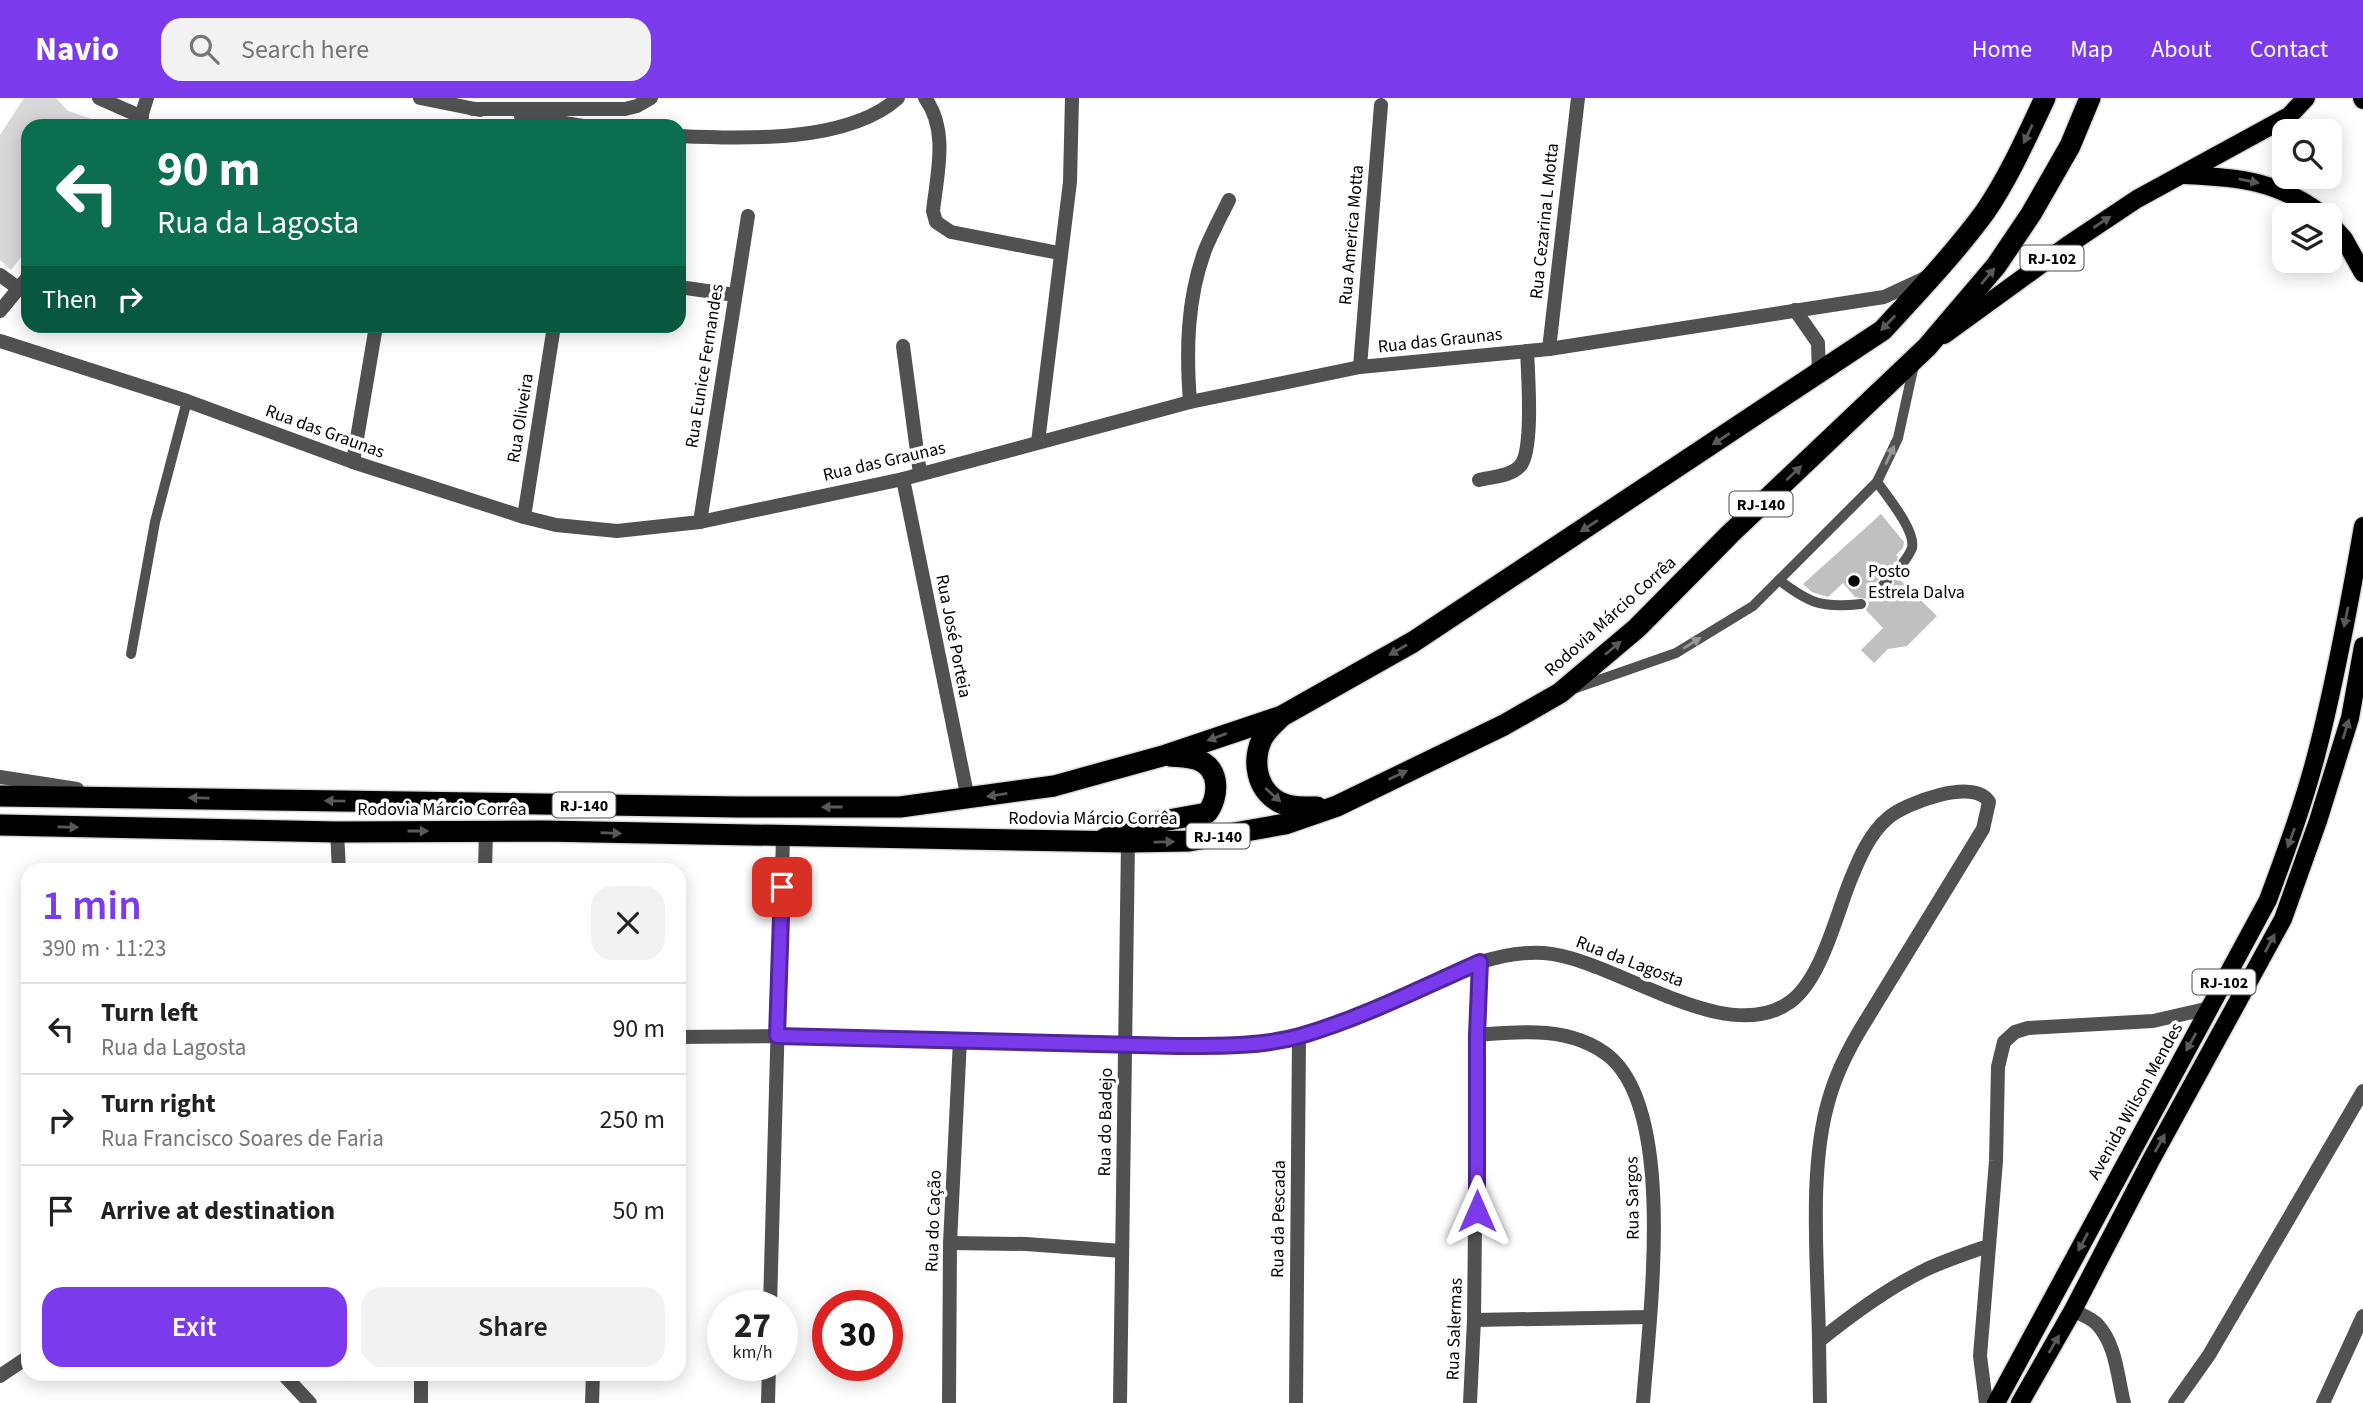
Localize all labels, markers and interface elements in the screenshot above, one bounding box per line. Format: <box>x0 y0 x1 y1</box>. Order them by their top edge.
search box <box>161 18 651 81</box>
text: Navio <box>35 26 119 73</box>
icon: search <box>185 30 223 68</box>
text: Search here <box>241 31 369 68</box>
text: Home <box>1972 32 2032 67</box>
text: Map <box>2070 32 2113 67</box>
text: About <box>2151 32 2212 67</box>
text: Contact <box>2250 32 2328 67</box>
map controls <box>2272 119 2342 273</box>
button: search <box>2272 119 2342 189</box>
one-way arrow <box>2022 124 2034 144</box>
text: 90 m <box>157 135 261 205</box>
street label: Rua Cezarina L Motta <box>1524 142 1565 300</box>
icon: left <box>42 147 133 238</box>
street label: Rua America Motta <box>1333 164 1370 306</box>
one-way arrow <box>2238 175 2260 186</box>
text: Rua da Lagosta <box>157 200 359 246</box>
button: layers <box>2272 203 2342 273</box>
one-way arrow <box>2093 215 2111 229</box>
road number: RJ-102 <box>2021 246 2084 270</box>
one-way arrow <box>1980 267 1995 285</box>
icon: right <box>111 280 149 318</box>
text: Then <box>42 281 97 318</box>
street label: Rua Eunice Fernandes <box>679 282 730 450</box>
one-way arrow <box>1880 315 1897 332</box>
street label: Rua das Graunas <box>1377 322 1504 359</box>
street label: Rua Oliveira <box>501 372 540 465</box>
street label: Rua das Graunas <box>262 398 388 465</box>
one-way arrow <box>1711 432 1731 445</box>
street label: Rua das Graunas <box>820 435 948 488</box>
one-way arrow <box>1884 445 1896 465</box>
one-way arrow <box>1785 465 1802 481</box>
road number: RJ-140 <box>1730 492 1792 516</box>
one-way arrow <box>1579 520 1599 533</box>
street label: Rodovia Márcio Corrêa <box>1539 550 1682 682</box>
place label: Posto Estrela Dalva <box>1868 559 1965 605</box>
street label: Rua José Porteia <box>929 572 978 700</box>
marker: Posto Estrela Dalva <box>1846 573 1862 589</box>
one-way arrow <box>2341 606 2352 628</box>
one-way arrow <box>1683 637 1702 650</box>
one-way arrow <box>1605 641 1622 656</box>
one-way arrow <box>1389 644 1408 656</box>
one-way arrow <box>2342 719 2352 740</box>
one-way arrow <box>1206 732 1227 743</box>
one-way arrow <box>1388 770 1408 781</box>
one-way arrow <box>1264 787 1282 803</box>
one-way arrow <box>986 790 1008 801</box>
one-way arrow <box>188 792 210 804</box>
road number: RJ-140 <box>552 792 616 818</box>
one-way arrow <box>323 795 345 806</box>
street label: Rodovia Márcio Corrêa <box>357 797 527 822</box>
one-way arrow <box>820 801 842 813</box>
street label: Rodovia Márcio Corrêa <box>1008 806 1178 831</box>
one-way arrow <box>57 821 79 832</box>
road number: RJ-140 <box>1186 824 1250 848</box>
one-way arrow <box>407 825 429 837</box>
one-way arrow <box>600 827 622 838</box>
one-way arrow <box>2285 827 2296 848</box>
one-way arrow <box>1153 836 1175 847</box>
pin <box>752 857 812 917</box>
icon: arrive <box>763 868 801 906</box>
text: 1 min <box>42 876 142 936</box>
button: close <box>591 886 665 960</box>
street label: Rua da Lagosta <box>1572 929 1687 994</box>
text: 390 m · 11:23 <box>42 932 166 965</box>
one-way arrow <box>2264 933 2276 953</box>
road number: RJ-102 <box>2192 970 2256 995</box>
text: Turn left <box>101 994 198 1031</box>
icon: left <box>42 1010 80 1048</box>
text: 90 m <box>612 1010 665 1047</box>
street label: Avenida Wilson Mendes <box>2082 1018 2189 1184</box>
text: Rua da Lagosta <box>101 1031 246 1064</box>
one-way arrow <box>2186 1032 2198 1052</box>
street label: Rua do Badejo <box>1092 1067 1119 1177</box>
text: Turn right <box>101 1085 216 1122</box>
icon: right <box>42 1101 80 1139</box>
text: 250 m <box>599 1101 665 1138</box>
text: Rua Francisco Soares de Faria <box>101 1122 384 1155</box>
one-way arrow <box>2154 1133 2166 1152</box>
street label: Rua Sargos <box>1619 1156 1646 1240</box>
street label: Rua da Pescada <box>1265 1160 1292 1278</box>
street label: Rua do Cação <box>919 1169 948 1273</box>
position arrow <box>1440 1174 1514 1248</box>
icon: arrive <box>42 1192 80 1230</box>
text: Arrive at destination <box>101 1192 335 1229</box>
text: 50 m <box>612 1192 665 1229</box>
one-way arrow <box>2077 1232 2089 1252</box>
street label: Rua Salermas <box>1440 1277 1469 1381</box>
button: Exit <box>42 1287 347 1367</box>
button: Share <box>361 1287 665 1367</box>
speed limit sign: 30 <box>812 1290 903 1381</box>
text: 27 <box>734 1301 771 1351</box>
one-way arrow <box>2048 1334 2060 1353</box>
text: km/h <box>733 1340 772 1365</box>

